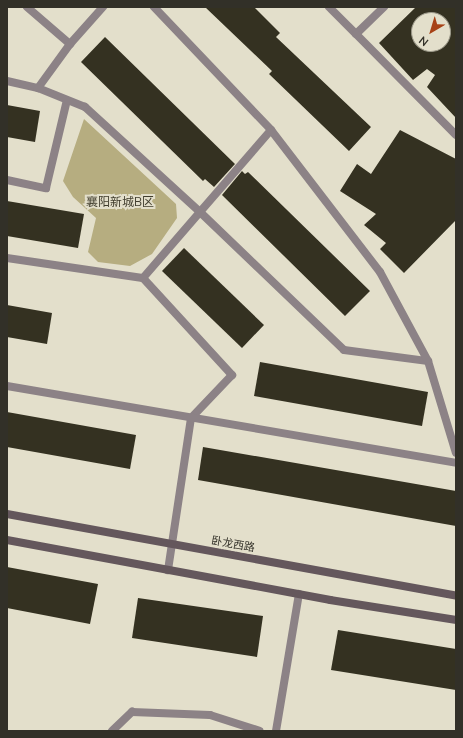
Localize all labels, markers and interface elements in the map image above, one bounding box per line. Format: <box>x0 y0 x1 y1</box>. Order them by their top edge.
north arrow <box>411 12 451 52</box>
text: N <box>416 33 432 50</box>
district label: 襄阳新城B区 <box>86 196 154 210</box>
street label: 卧龙西路 <box>210 535 256 555</box>

